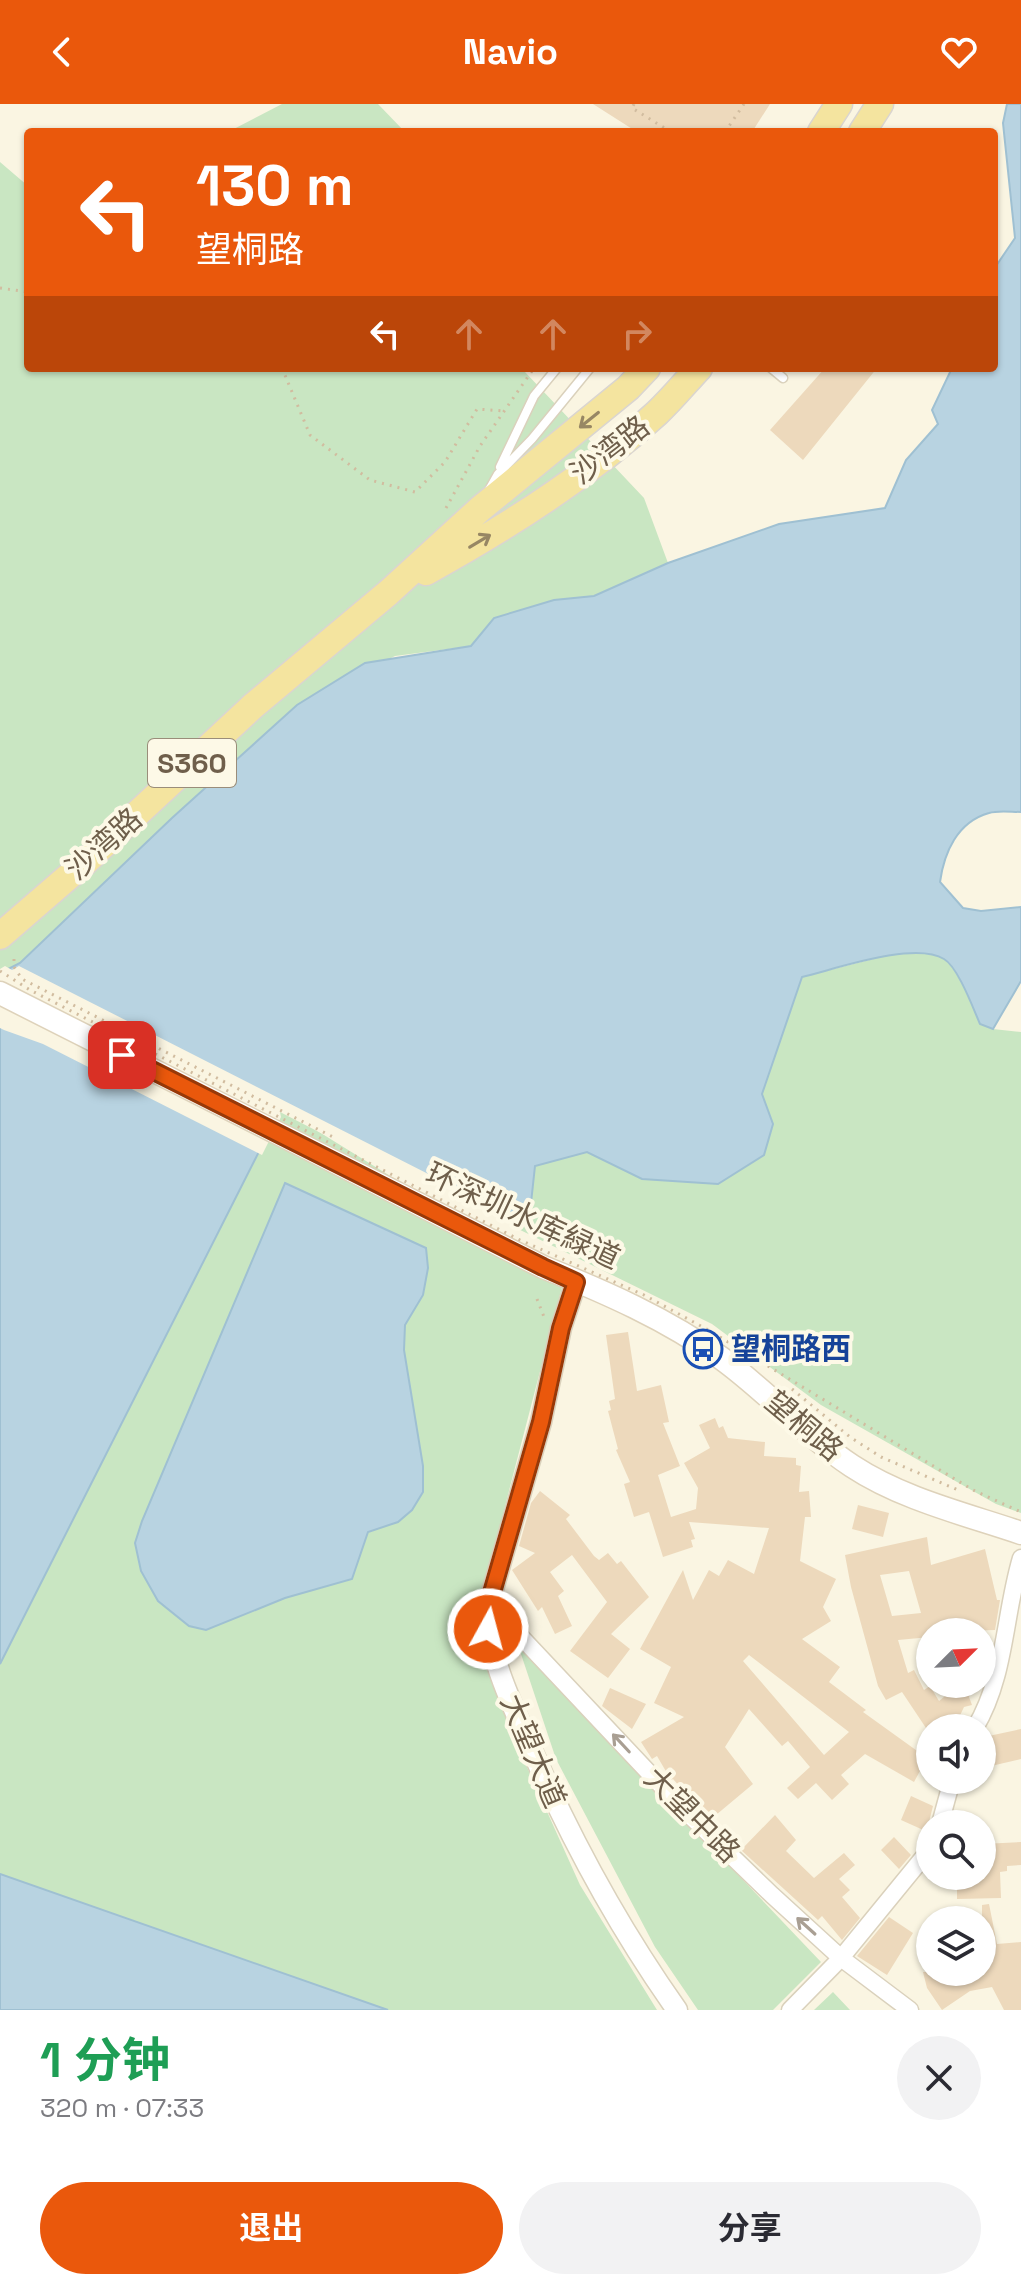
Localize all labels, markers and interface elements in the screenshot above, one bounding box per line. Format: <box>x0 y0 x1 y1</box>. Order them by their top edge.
text: Navio <box>463 29 558 75</box>
icon: back <box>40 30 84 74</box>
icon: heart <box>937 30 981 74</box>
text: 130 m <box>196 150 354 221</box>
icon: left <box>64 160 168 264</box>
text: 望桐路 <box>196 227 304 273</box>
icon: left <box>363 312 407 356</box>
icon: ahead <box>447 312 491 356</box>
icon: ahead <box>531 312 575 356</box>
icon: right <box>615 312 659 356</box>
street label: 沙湾路 <box>562 407 657 493</box>
one-way arrow <box>580 411 600 429</box>
one-way arrow <box>468 533 491 549</box>
road number: S360 <box>148 739 236 787</box>
street label: 沙湾路 <box>57 799 150 888</box>
pin <box>88 1021 156 1089</box>
icon: arrive <box>100 1033 144 1077</box>
street label: 环深圳水库緑道 <box>420 1153 627 1278</box>
bus stop icon: 望桐路西 <box>682 1328 724 1370</box>
place label: 望桐路西 <box>731 1329 851 1368</box>
street label: 望桐路 <box>757 1382 851 1469</box>
position arrow <box>446 1587 530 1671</box>
north arrow <box>916 1618 996 1698</box>
map controls <box>916 1618 996 1986</box>
street label: 大望大道 <box>492 1688 575 1814</box>
button: sound <box>916 1714 996 1794</box>
one-way arrow <box>612 1733 631 1753</box>
street label: 大望中路 <box>636 1758 749 1871</box>
button: search <box>916 1810 996 1890</box>
button: layers <box>916 1906 996 1986</box>
one-way arrow <box>796 1917 817 1936</box>
text: 1 分钟 <box>40 2030 170 2091</box>
button: close <box>897 2036 981 2120</box>
text: 320 m · 07:33 <box>40 2091 204 2125</box>
button: 退出 <box>40 2182 503 2274</box>
button: 分享 <box>519 2182 981 2274</box>

